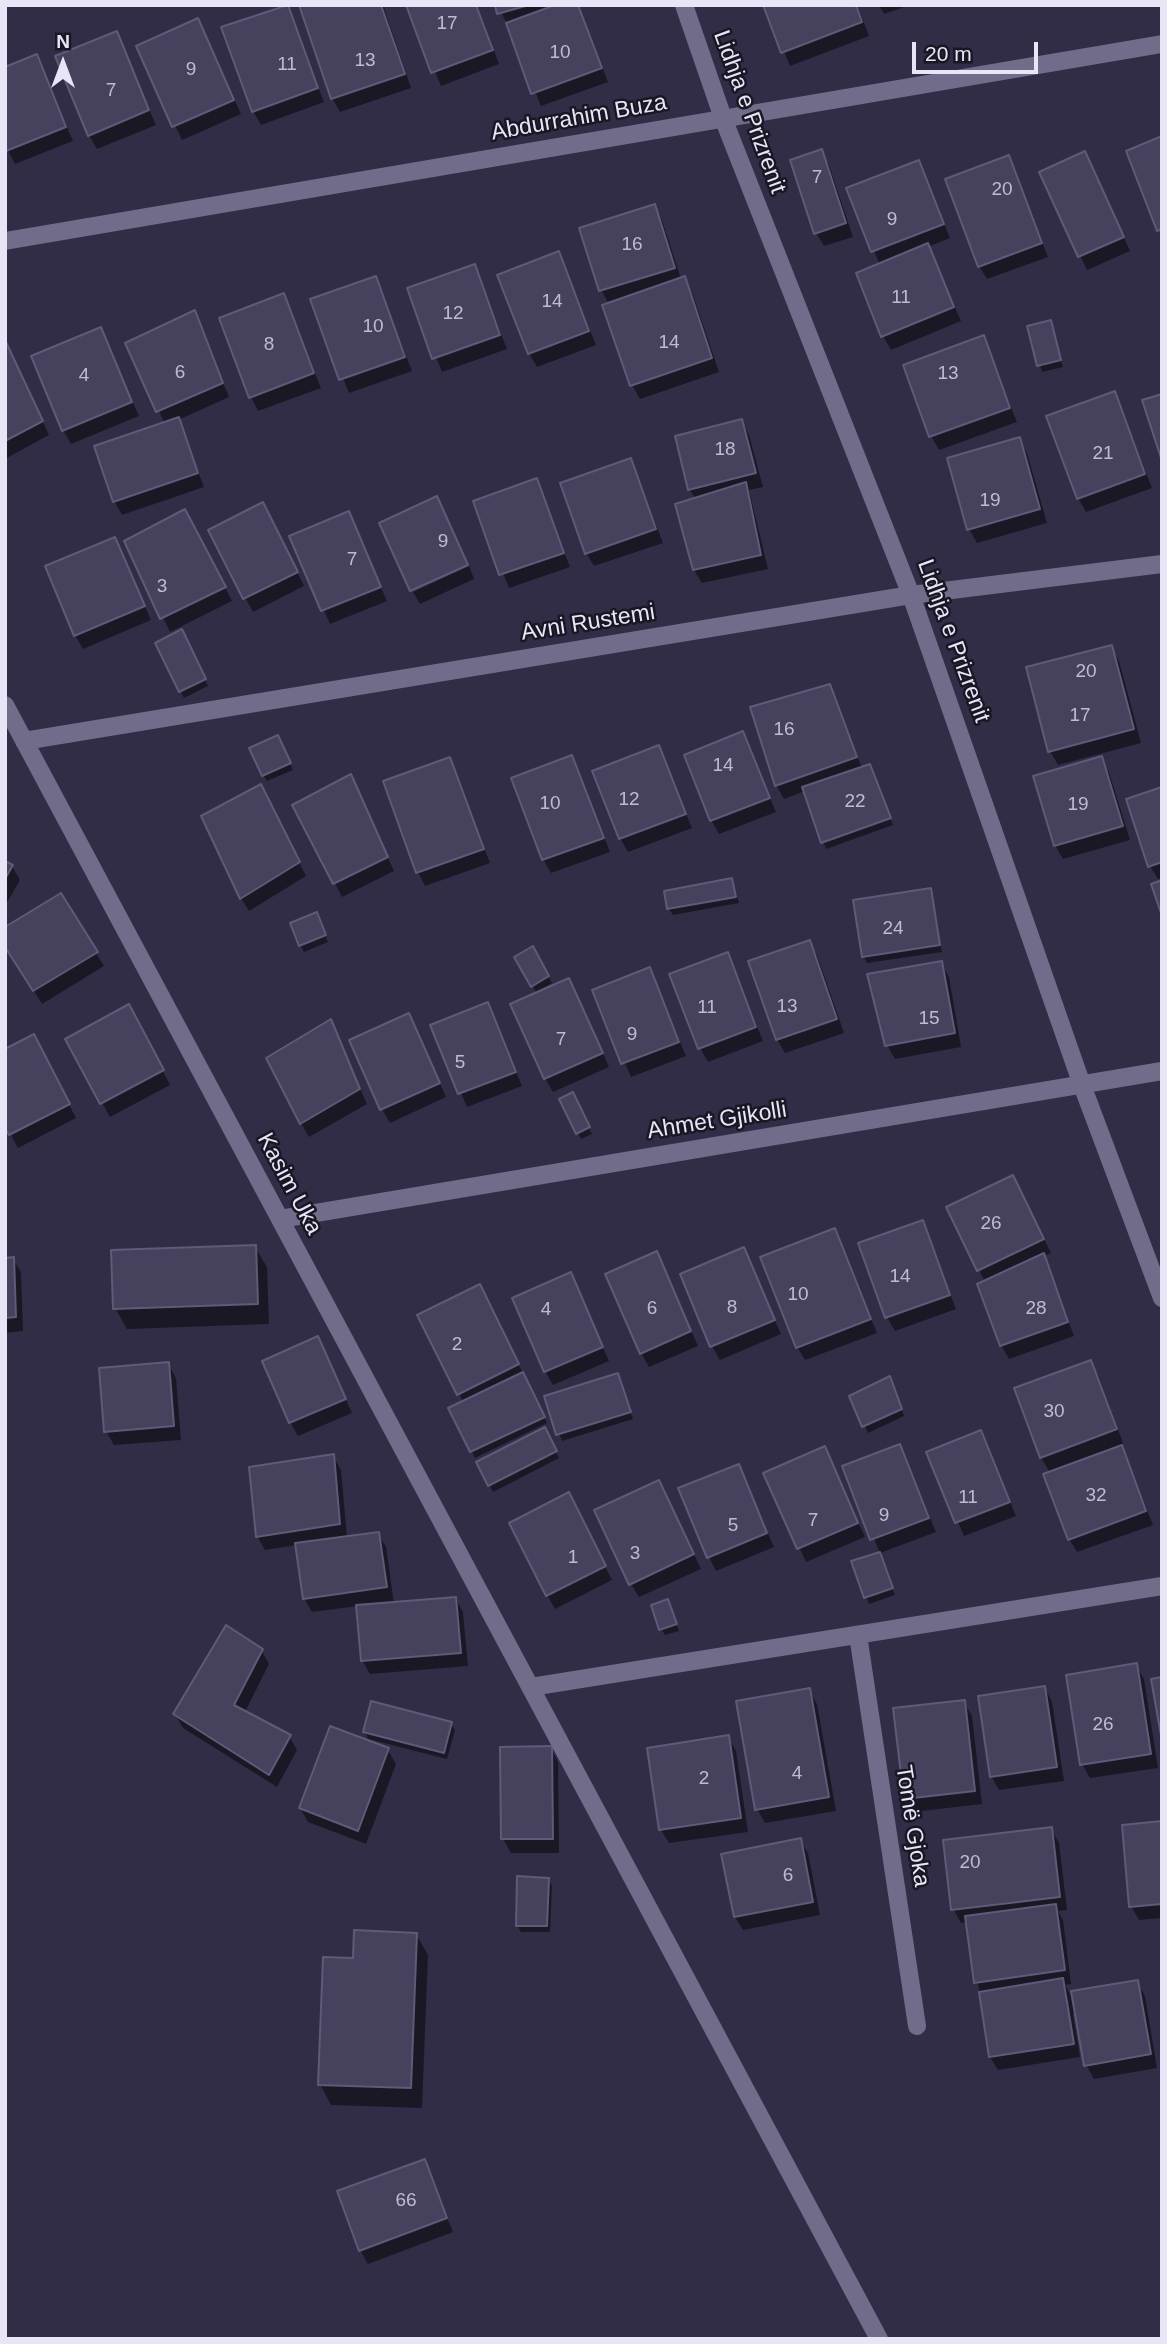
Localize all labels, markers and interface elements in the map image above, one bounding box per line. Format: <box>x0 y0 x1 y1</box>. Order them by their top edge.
house number: 17 <box>436 13 458 35</box>
street label: Lidhja e Prizrenit <box>707 27 791 197</box>
north arrow <box>28 28 98 98</box>
scale bar <box>915 28 1041 72</box>
text: N <box>56 31 70 52</box>
house number: 10 <box>549 42 571 64</box>
text: 20 m <box>925 42 972 65</box>
house number: 13 <box>354 50 376 72</box>
house number: 11 <box>277 54 297 76</box>
house number: 9 <box>186 59 196 81</box>
house number: 7 <box>106 80 116 102</box>
street label: Abdurrahim Buza <box>489 89 669 147</box>
house number: 7 <box>812 167 822 189</box>
house number: 20 <box>991 179 1013 201</box>
house number: 9 <box>887 209 897 231</box>
house number: 16 <box>621 234 643 256</box>
house number: 11 <box>891 287 911 309</box>
house number: 14 <box>541 291 563 313</box>
house number: 12 <box>442 303 464 325</box>
house number: 10 <box>362 316 384 338</box>
house number: 14 <box>658 332 680 354</box>
house number: 8 <box>264 334 274 356</box>
house number: 6 <box>175 362 185 384</box>
house number: 13 <box>937 363 959 385</box>
house number: 4 <box>79 365 89 387</box>
house number: 18 <box>714 439 736 461</box>
house number: 21 <box>1092 443 1114 465</box>
house number: 19 <box>979 490 1001 512</box>
house number: 9 <box>438 531 448 553</box>
house number: 7 <box>347 549 357 571</box>
street label: Lidhja e Prizrenit <box>911 556 995 726</box>
house number: 3 <box>157 576 167 598</box>
street label: Avni Rustemi <box>519 599 657 647</box>
house number: 20 <box>1075 661 1097 683</box>
house number: 17 <box>1069 705 1091 727</box>
house number: 16 <box>773 719 795 741</box>
house number: 14 <box>712 755 734 777</box>
house number: 12 <box>618 789 640 811</box>
house number: 22 <box>844 791 866 813</box>
house number: 10 <box>539 793 561 815</box>
house number: 19 <box>1067 794 1089 816</box>
house number: 24 <box>882 918 904 940</box>
house number: 13 <box>776 996 798 1018</box>
house number: 11 <box>697 997 717 1019</box>
house number: 15 <box>918 1008 940 1030</box>
house number: 9 <box>627 1024 637 1046</box>
house number: 7 <box>556 1029 566 1051</box>
house number: 5 <box>455 1052 465 1074</box>
street label: Ahmet Gjikolli <box>645 1096 789 1146</box>
street label: Kasim Uka <box>251 1128 327 1240</box>
house number: 26 <box>980 1213 1002 1235</box>
house number: 14 <box>889 1266 911 1288</box>
house number: 10 <box>787 1284 809 1306</box>
house number: 8 <box>727 1297 737 1319</box>
house number: 6 <box>647 1298 657 1320</box>
house number: 28 <box>1025 1298 1047 1320</box>
house number: 4 <box>541 1299 551 1321</box>
house number: 2 <box>452 1334 462 1356</box>
house number: 30 <box>1043 1401 1065 1423</box>
house number: 32 <box>1085 1485 1107 1507</box>
house number: 11 <box>958 1487 978 1509</box>
house number: 9 <box>879 1505 889 1527</box>
house number: 7 <box>808 1510 818 1532</box>
house number: 5 <box>728 1515 738 1537</box>
house number: 3 <box>630 1543 640 1565</box>
house number: 1 <box>568 1547 578 1569</box>
house number: 26 <box>1092 1714 1114 1736</box>
house number: 4 <box>792 1763 802 1785</box>
street label: Tomë Gjoka <box>889 1763 935 1889</box>
house number: 2 <box>699 1768 709 1790</box>
house number: 20 <box>959 1852 981 1874</box>
house number: 6 <box>783 1865 793 1887</box>
house number: 66 <box>395 2190 417 2212</box>

